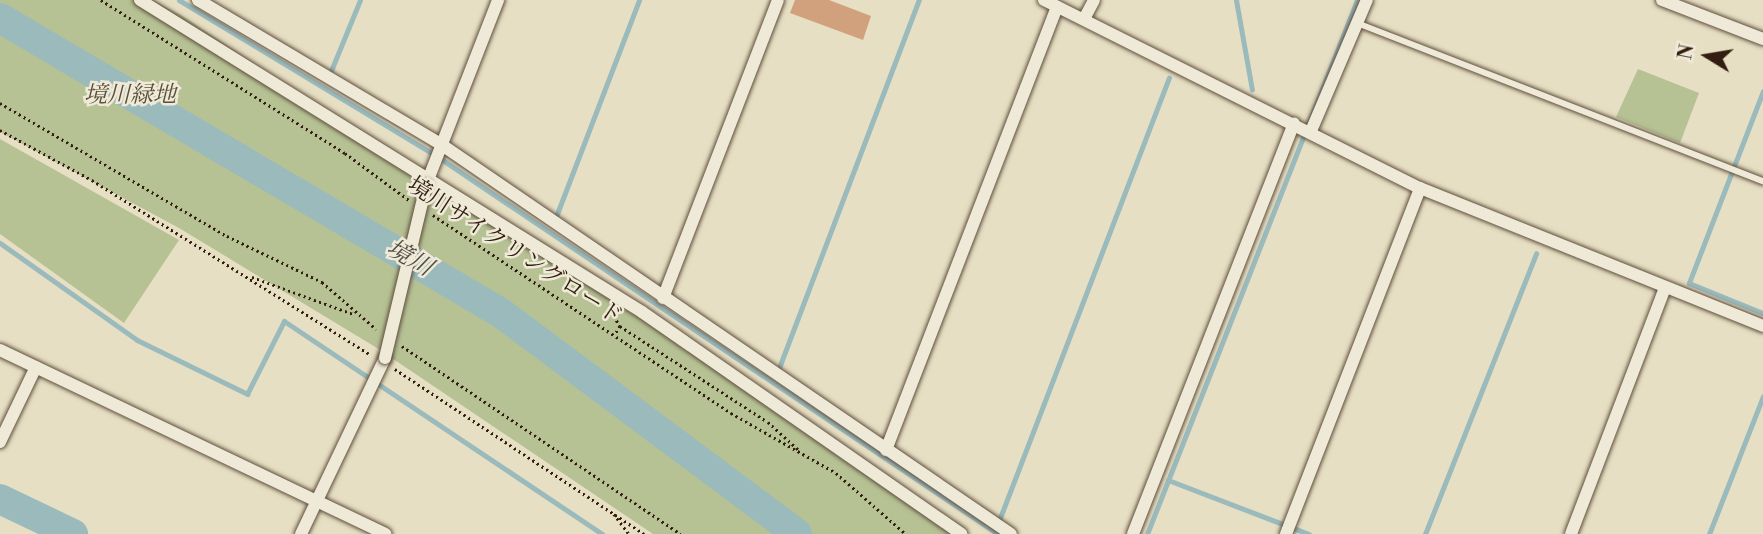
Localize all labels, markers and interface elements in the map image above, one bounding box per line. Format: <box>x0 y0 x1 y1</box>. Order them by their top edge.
north arrow <box>1672 21 1742 91</box>
text: N <box>1673 42 1700 62</box>
park label: 境川緑地 <box>84 81 176 109</box>
street label: 境川サイクリングロード <box>401 171 629 331</box>
water label: 境川 <box>381 235 437 283</box>

